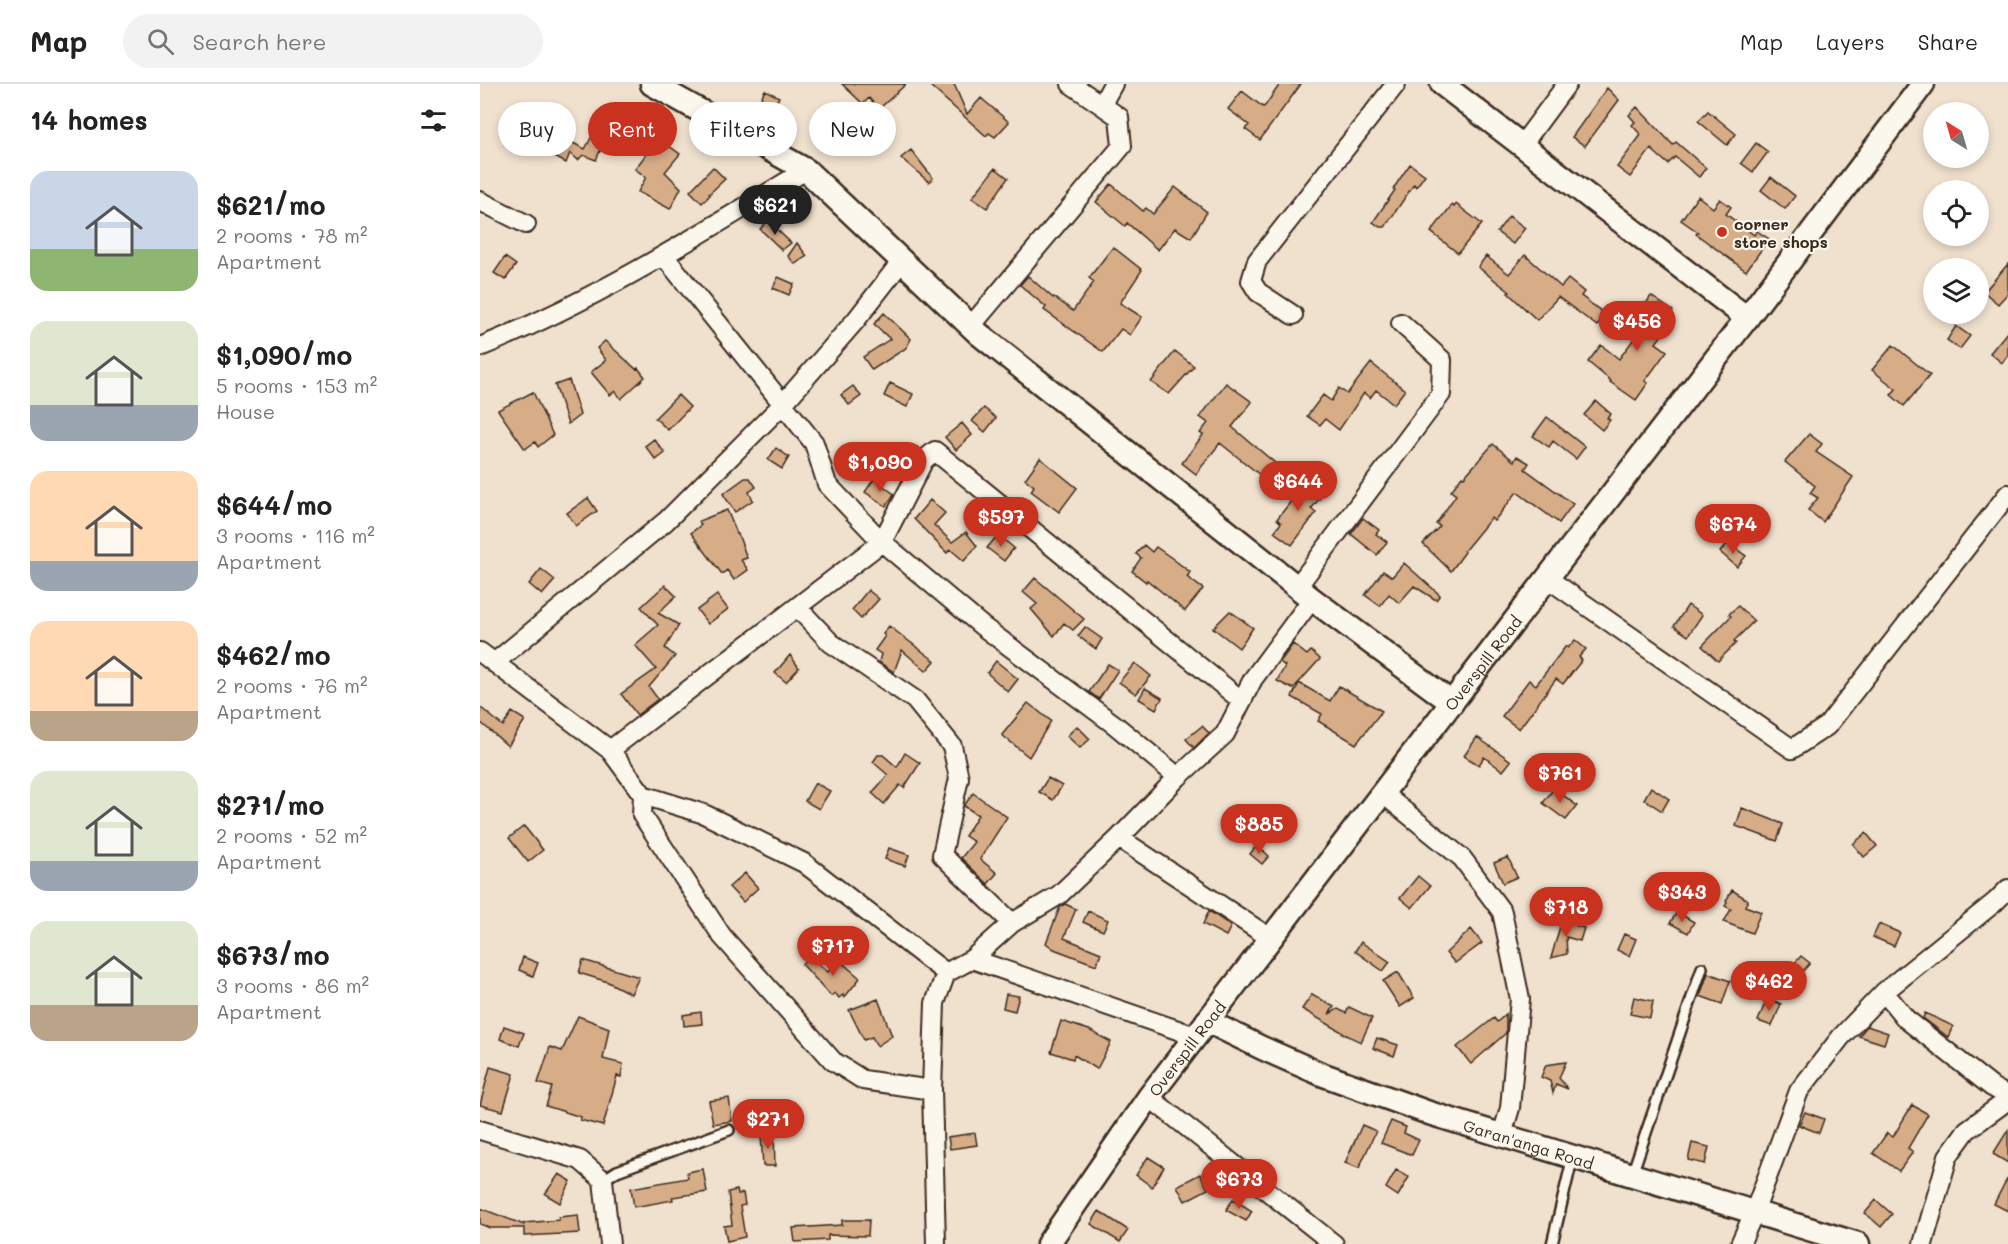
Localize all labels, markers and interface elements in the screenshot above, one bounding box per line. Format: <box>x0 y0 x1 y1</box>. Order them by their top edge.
search box <box>123 14 543 68</box>
text: Map <box>30 23 87 59</box>
icon: search <box>144 25 177 58</box>
text: Search here <box>192 27 326 56</box>
text: Map <box>1740 28 1783 55</box>
text: Layers <box>1816 28 1885 55</box>
text: Share <box>1918 28 1978 55</box>
chip: Buy <box>498 102 576 156</box>
chip: Rent <box>588 102 677 156</box>
chip: Filters <box>689 102 797 156</box>
chip: New <box>809 102 896 156</box>
north arrow <box>1923 102 1989 168</box>
map controls <box>1923 102 1989 324</box>
text: 14 homes <box>30 103 148 137</box>
icon: filters <box>417 104 450 137</box>
button: locate <box>1923 180 1989 246</box>
pin: $621 <box>739 185 811 236</box>
text: $621/mo <box>216 188 325 222</box>
text: $621 <box>753 191 797 217</box>
icon: home <box>78 195 150 267</box>
place label: corner store shops <box>1734 213 1828 252</box>
text: 2 rooms · 78 m² <box>216 222 368 248</box>
marker: corner store shops <box>1715 225 1729 239</box>
text: Apartment <box>216 248 322 274</box>
button: layers <box>1923 258 1989 324</box>
pin: $456 <box>1601 301 1673 352</box>
text: $456 <box>1613 307 1661 333</box>
text: $1,090/mo <box>216 338 352 372</box>
icon: home <box>78 345 150 417</box>
text: 5 rooms · 153 m² <box>216 372 377 398</box>
text: House <box>216 398 275 424</box>
pin: $1,090 <box>831 442 929 493</box>
text: $1,090 <box>847 448 913 474</box>
pin: $644 <box>1262 461 1334 512</box>
text: $644 <box>1273 467 1323 493</box>
text: $644/mo <box>216 488 332 522</box>
icon: home <box>78 495 150 567</box>
pin: $597 <box>965 497 1037 548</box>
text: $597 <box>977 503 1025 529</box>
pin: $674 <box>1697 504 1769 555</box>
text: $674 <box>1709 510 1757 536</box>
text: 3 rooms · 116 m² <box>216 522 375 548</box>
text: Apartment <box>216 548 322 574</box>
street label: Overspill Road <box>1439 611 1526 714</box>
text: $462/mo <box>216 638 330 672</box>
icon: home <box>78 645 150 717</box>
text: 2 rooms · 76 m² <box>216 672 368 698</box>
text: Apartment <box>216 698 322 724</box>
pin: $761 <box>1524 753 1596 804</box>
text: $761 <box>1538 759 1582 785</box>
text: $271/mo <box>216 788 324 822</box>
icon: home <box>78 795 150 867</box>
pin: $885 <box>1223 804 1295 855</box>
text: $885 <box>1235 810 1283 836</box>
text: 2 rooms · 52 m² <box>216 822 367 848</box>
text: Apartment <box>216 848 322 874</box>
pin: $343 <box>1646 872 1718 923</box>
text: $343 <box>1657 878 1707 904</box>
pin: $718 <box>1530 887 1602 938</box>
text: $718 <box>1544 893 1588 919</box>
pin: $717 <box>797 926 869 977</box>
text: $717 <box>811 932 855 958</box>
text: $673/mo <box>216 938 330 972</box>
icon: home <box>78 945 150 1017</box>
pin: $462 <box>1733 961 1805 1012</box>
text: $462 <box>1745 967 1793 993</box>
text: 3 rooms · 86 m² <box>216 972 369 998</box>
street label: Overspill Road <box>1143 996 1230 1100</box>
text: Apartment <box>216 998 322 1024</box>
pin: $271 <box>732 1099 804 1150</box>
text: $271 <box>746 1105 790 1131</box>
street label: Garan'anga Road <box>1461 1114 1597 1173</box>
pin: $673 <box>1203 1159 1275 1210</box>
text: $673 <box>1215 1165 1263 1191</box>

